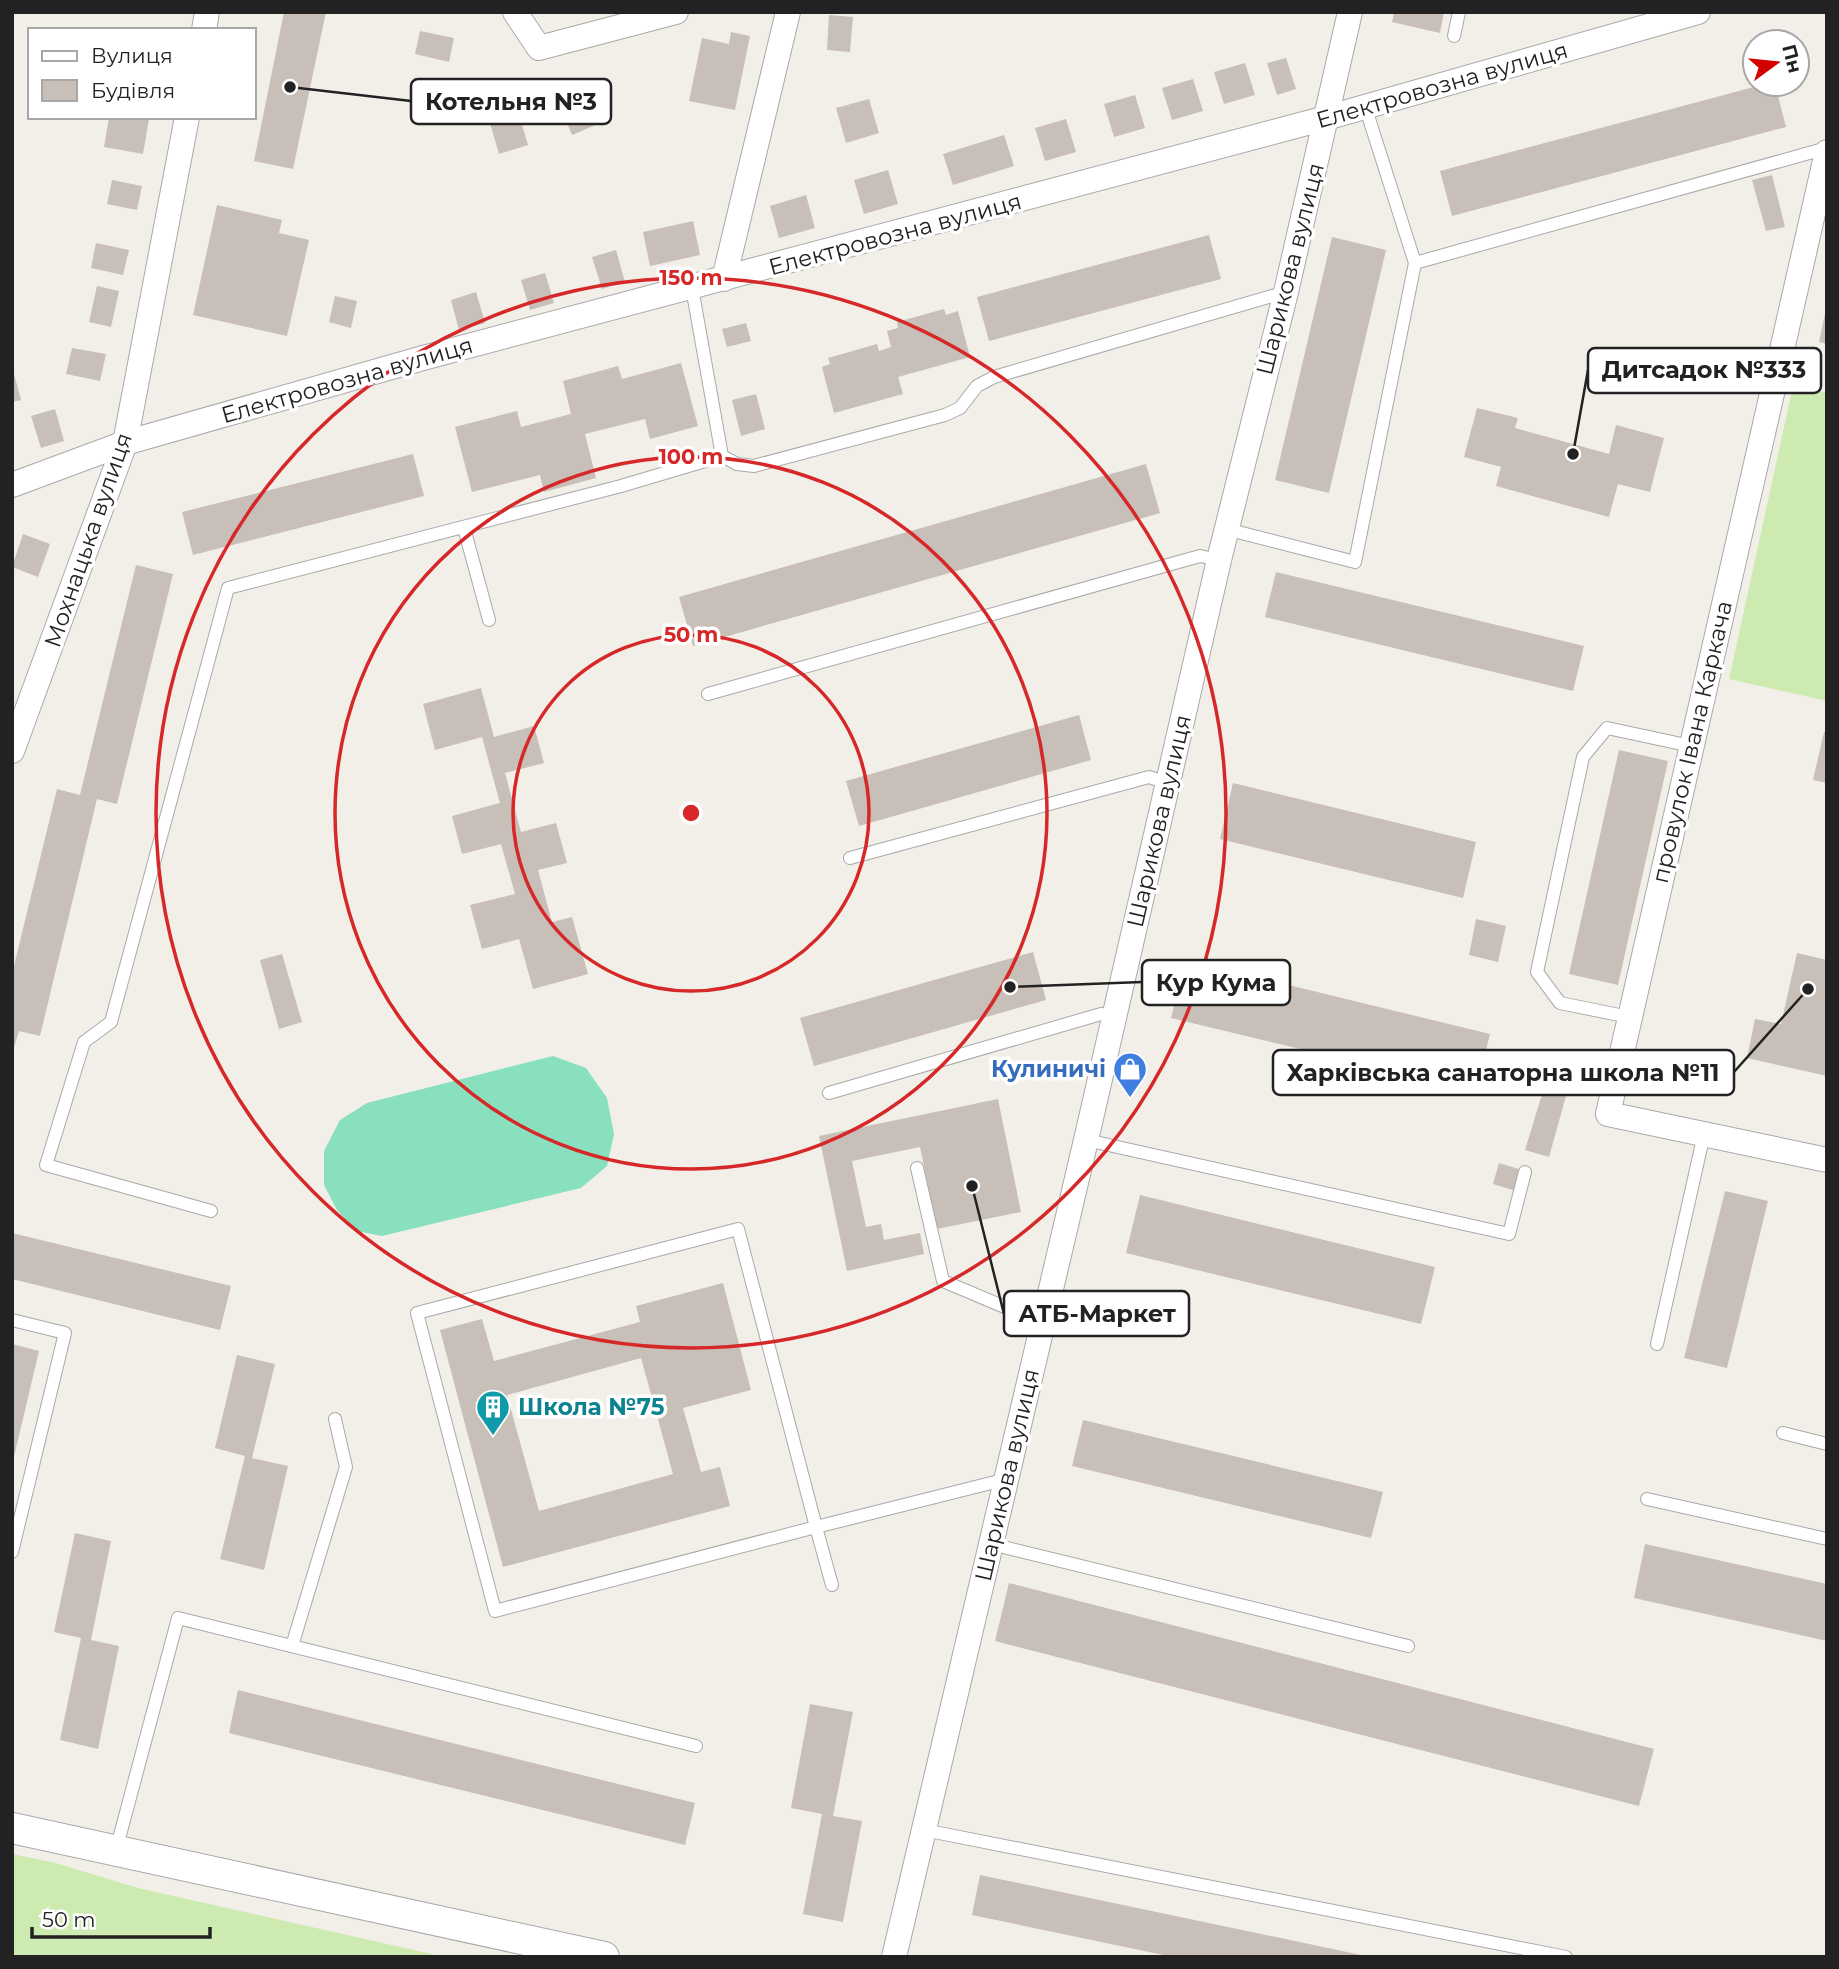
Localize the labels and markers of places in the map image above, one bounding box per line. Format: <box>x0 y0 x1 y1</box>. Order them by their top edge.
callout: Котельня №3 <box>411 79 611 124</box>
callout: Дитсадок №333 <box>1588 348 1821 393</box>
centre of rings <box>679 801 703 825</box>
callout: Кур Кума <box>1142 960 1290 1005</box>
shop icon: Кулиничі <box>1111 1050 1149 1099</box>
callout: Харківська санаторна школа №11 <box>1273 1050 1734 1095</box>
place label: Кулиничі <box>991 1055 1106 1083</box>
callout: АТБ-Маркет <box>1004 1291 1189 1336</box>
building icon: Школа №75 <box>474 1388 512 1437</box>
place label: Школа №75 <box>518 1393 665 1421</box>

